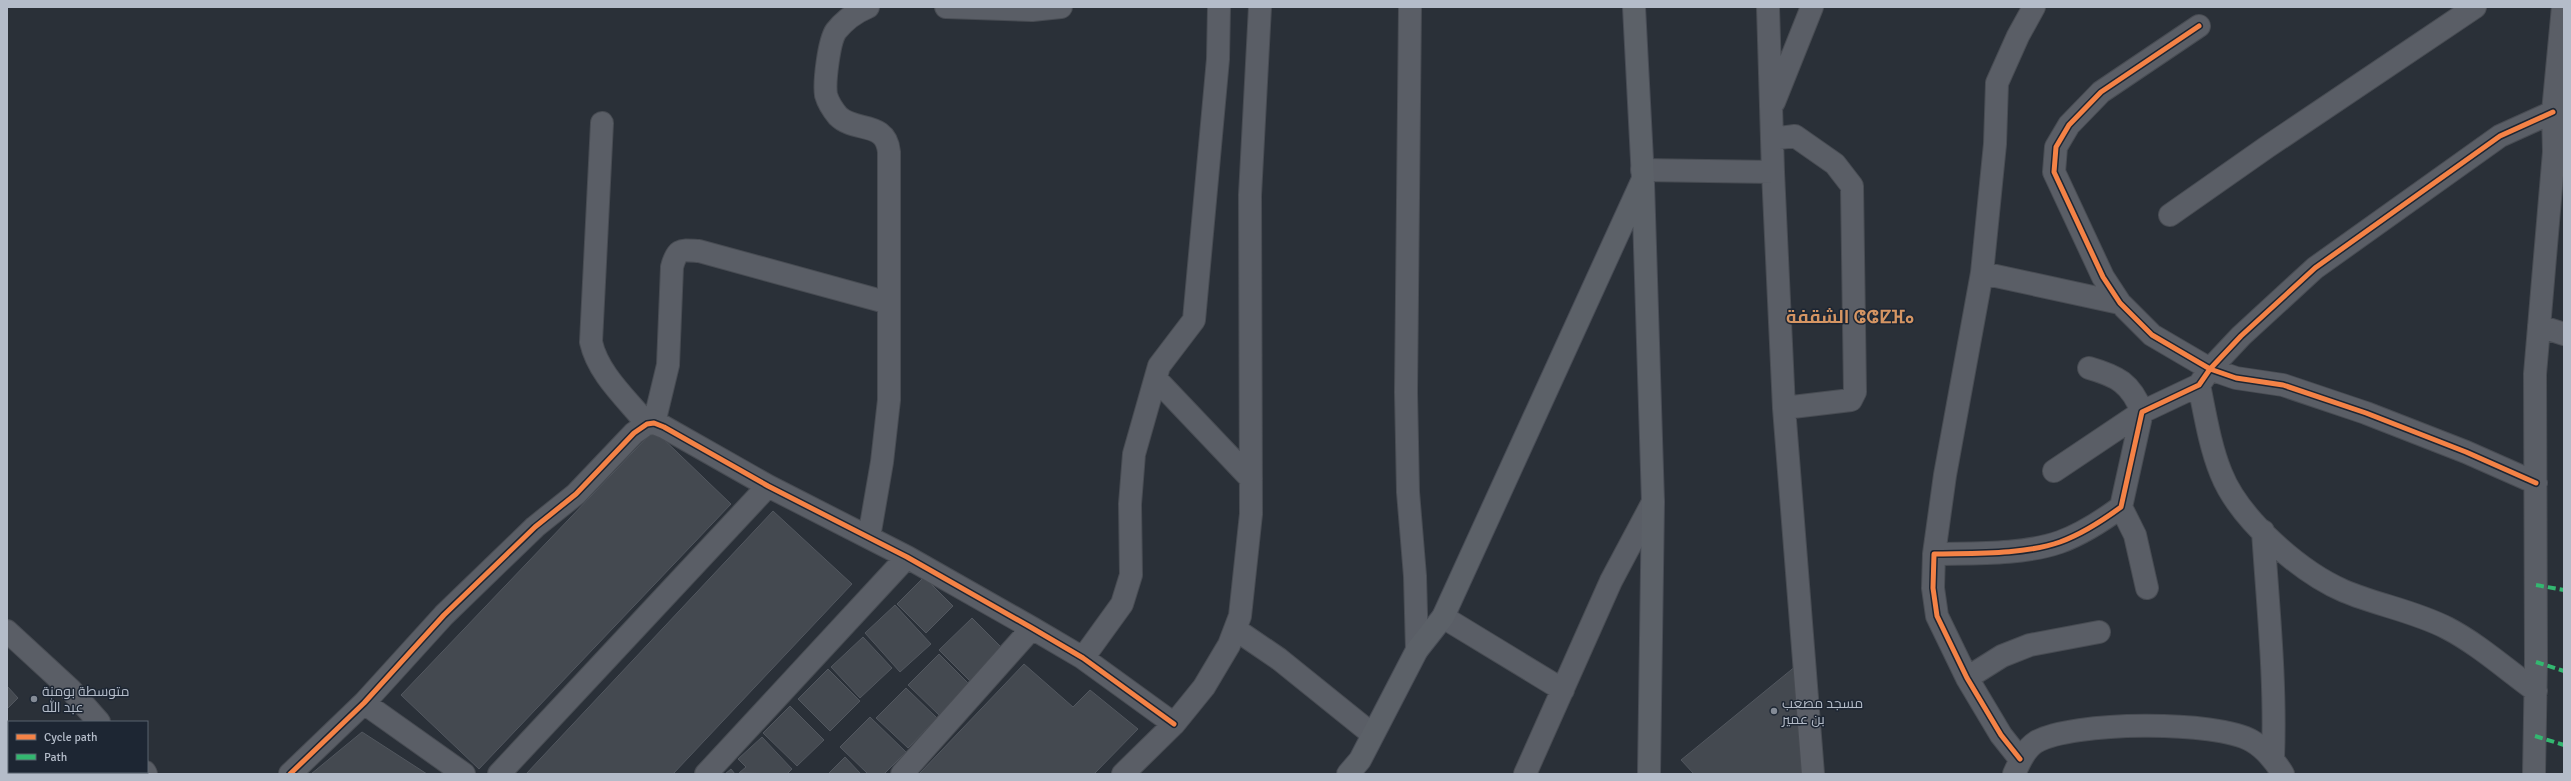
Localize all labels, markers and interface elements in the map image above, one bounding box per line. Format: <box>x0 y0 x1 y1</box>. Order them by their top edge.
district label: الشقفة ⵛⵛⵇⴼⴰ <box>1786 306 1914 328</box>
place label: متوسطة بومنة عبد الله <box>42 683 129 716</box>
marker: متوسطة بومنة عبد الله <box>29 694 39 704</box>
place label: مسجد مصعب بن عمير <box>1781 695 1863 728</box>
marker: مسجد مصعب بن عمير <box>1769 706 1779 716</box>
legend <box>8 721 148 773</box>
text: Cycle path <box>44 730 97 745</box>
text: Path <box>44 750 67 765</box>

